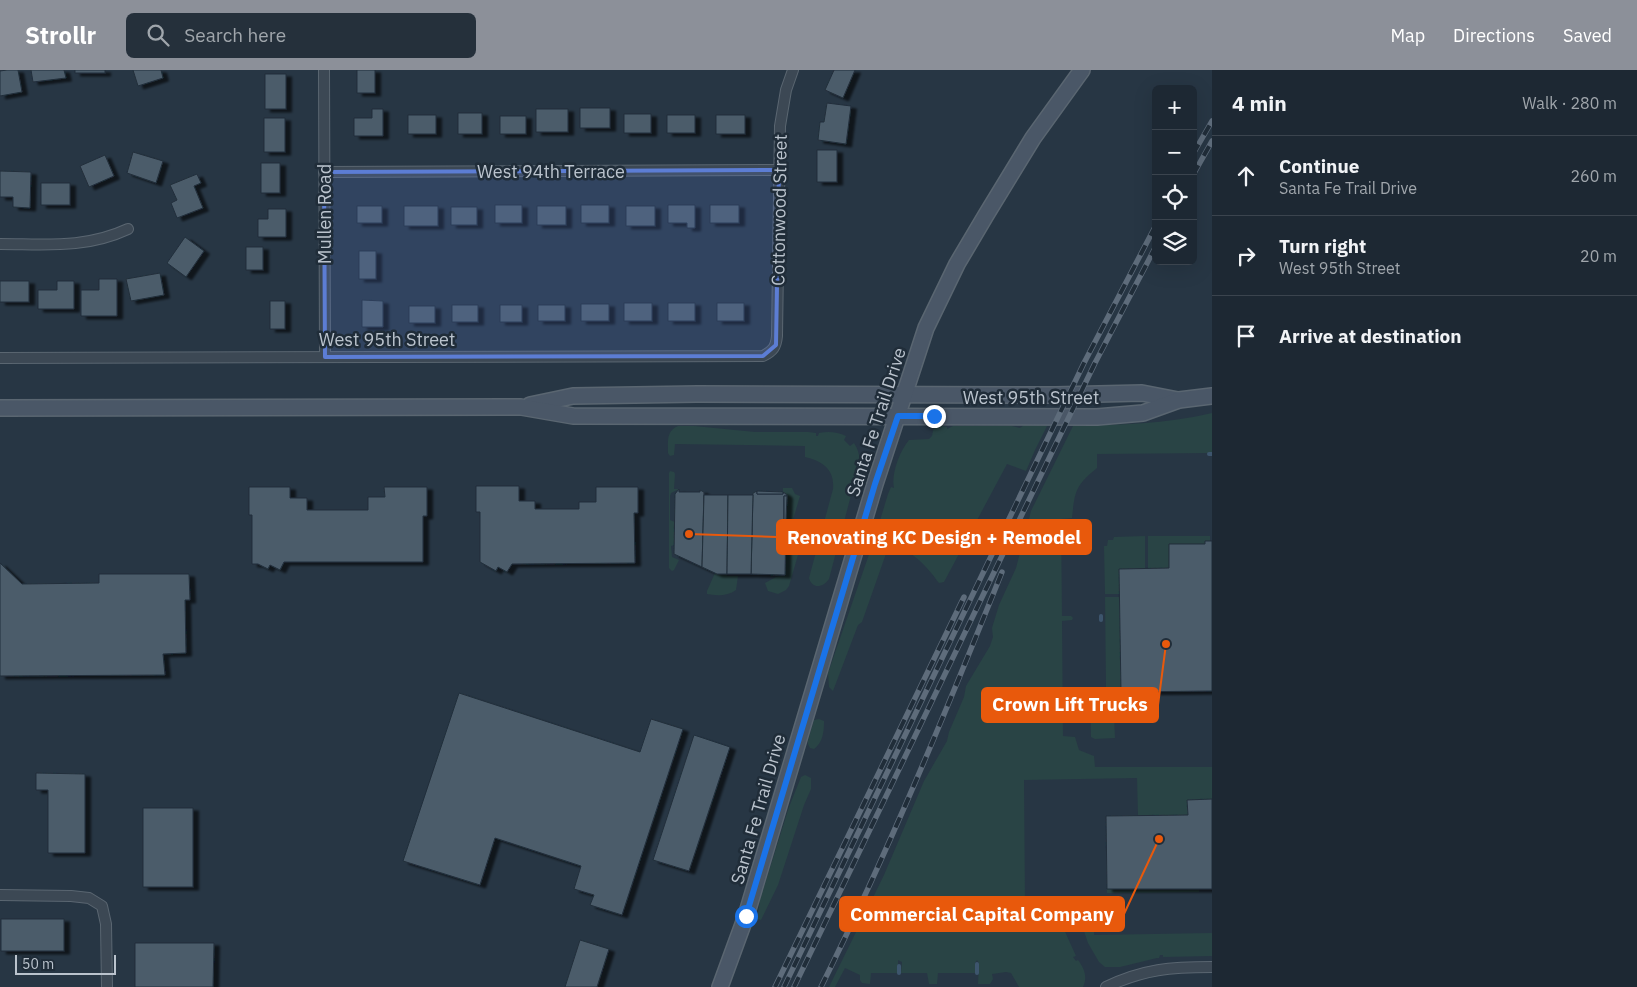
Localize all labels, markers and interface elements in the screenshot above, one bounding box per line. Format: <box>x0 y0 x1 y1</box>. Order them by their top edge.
search box <box>126 13 476 58</box>
text: Strollr <box>25 19 96 51</box>
icon: search <box>144 21 172 49</box>
text: Search here <box>184 23 286 47</box>
text: Map <box>1390 24 1425 47</box>
text: Directions <box>1453 24 1535 47</box>
text: Saved <box>1563 24 1612 47</box>
map controls <box>1152 85 1197 265</box>
button: + <box>1152 85 1197 130</box>
text: 4 min <box>1232 89 1287 117</box>
text: Walk · 280 m <box>1522 93 1617 113</box>
button: − <box>1152 130 1197 175</box>
street label: Cottonwood Street <box>766 134 792 286</box>
text: Continue <box>1279 154 1359 178</box>
street label: West 94th Terrace <box>477 160 625 183</box>
icon: ahead <box>1232 162 1260 190</box>
street label: Mullen Road <box>313 164 336 264</box>
text: 260 m <box>1570 166 1617 186</box>
button: locate <box>1152 175 1197 220</box>
text: Santa Fe Trail Drive <box>1279 178 1417 198</box>
button: layers <box>1152 220 1197 265</box>
text: Turn right <box>1279 234 1366 258</box>
icon: right <box>1232 242 1260 270</box>
text: 20 m <box>1580 246 1617 266</box>
text: West 95th Street <box>1279 258 1400 278</box>
icon: arrive <box>1232 322 1260 350</box>
text: Arrive at destination <box>1279 324 1462 348</box>
street label: West 95th Street <box>319 328 455 351</box>
street label: Santa Fe Trail Drive <box>841 345 911 499</box>
street label: West 95th Street <box>963 386 1099 409</box>
route end <box>923 405 946 428</box>
callout: Renovating KC Design + Remodel <box>777 520 1091 554</box>
text: Renovating KC Design + Remodel <box>787 525 1081 549</box>
callout: Crown Lift Trucks <box>982 688 1158 722</box>
text: Crown Lift Trucks <box>992 692 1148 716</box>
street label: Santa Fe Trail Drive <box>726 731 790 887</box>
callout: Commercial Capital Company <box>840 897 1124 931</box>
text: Commercial Capital Company <box>850 902 1115 926</box>
route start <box>735 905 758 928</box>
scale bar <box>15 952 116 975</box>
text: 50 m <box>22 955 54 973</box>

